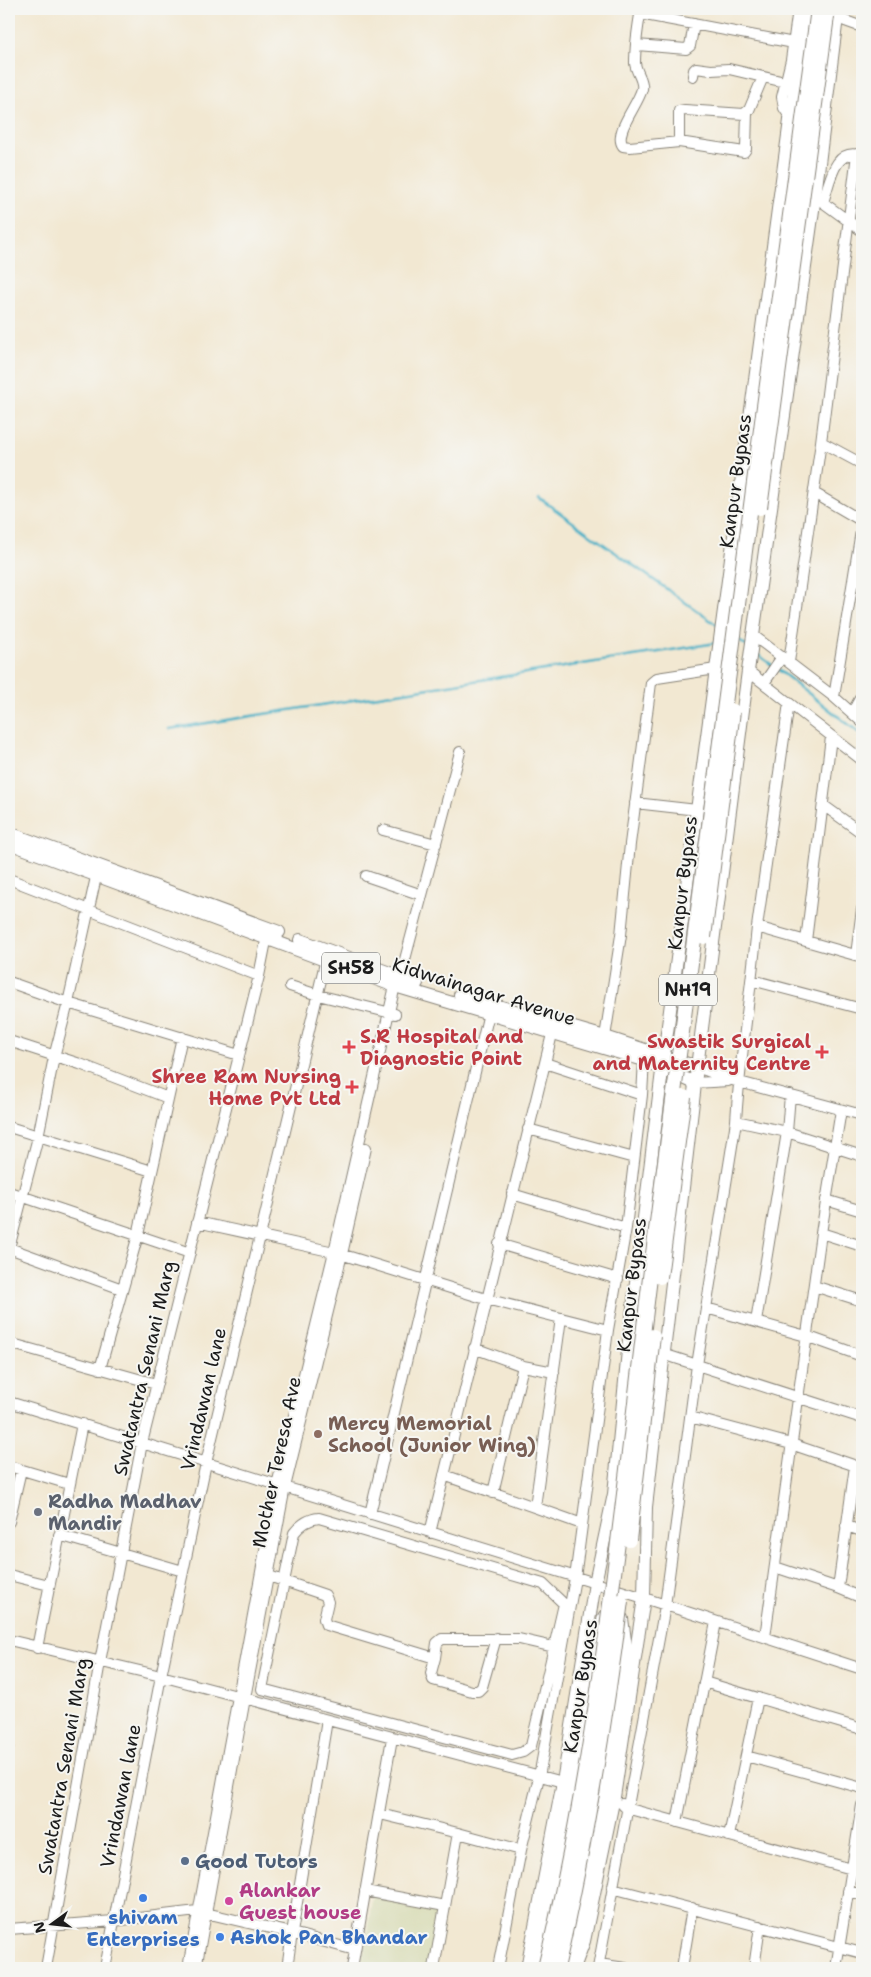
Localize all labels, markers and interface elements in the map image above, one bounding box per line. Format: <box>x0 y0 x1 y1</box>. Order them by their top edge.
street label: Kanpur Bypass <box>714 412 757 550</box>
street label: Kanpur Bypass <box>662 814 703 952</box>
road number: SH58 <box>322 952 380 984</box>
street label: Kidwainagar Avenue <box>389 952 579 1031</box>
road number: NH19 <box>659 974 717 1006</box>
place label: S.R Hospital and Diagnostic Point <box>360 1024 524 1071</box>
place label: Swastik Surgical and Maternity Centre <box>592 1029 811 1076</box>
marker: S.R Hospital and Diagnostic Point <box>342 1040 356 1054</box>
marker: Swastik Surgical and Maternity Centre <box>815 1045 829 1059</box>
place label: Shree Ram Nursing Home Pvt Ltd <box>151 1064 341 1111</box>
marker: Shree Ram Nursing Home Pvt Ltd <box>345 1080 359 1094</box>
street label: Kanpur Bypass <box>611 1216 652 1354</box>
street label: Swatantra Senani Marg <box>108 1258 181 1478</box>
street label: Vrindawan lane <box>175 1325 232 1473</box>
street label: Mother Teresa Ave <box>246 1374 307 1550</box>
place label: Mercy Memorial School (Junior Wing) <box>328 1411 536 1458</box>
marker: Mercy Memorial School (Junior Wing) <box>312 1428 324 1440</box>
place label: Radha Madhav Mandir <box>48 1489 202 1536</box>
marker: Radha Madhav Mandir <box>32 1506 44 1518</box>
street label: Kanpur Bypass <box>558 1617 603 1755</box>
street label: Swatantra Senani Marg <box>32 1656 95 1876</box>
street label: Vrindawan lane <box>94 1722 147 1870</box>
place label: Good Tutors <box>195 1849 318 1874</box>
marker: Good Tutors <box>179 1855 191 1867</box>
place label: Alankar Guest house <box>239 1878 361 1925</box>
marker: shivam Enterprises <box>137 1892 149 1904</box>
marker: Alankar Guest house <box>223 1895 235 1907</box>
north arrow <box>28 1900 78 1950</box>
place label: shivam Enterprises <box>86 1905 200 1952</box>
text: N <box>29 1920 50 1935</box>
place label: Ashok Pan Bhandar <box>230 1925 428 1950</box>
marker: Ashok Pan Bhandar <box>214 1931 226 1943</box>

